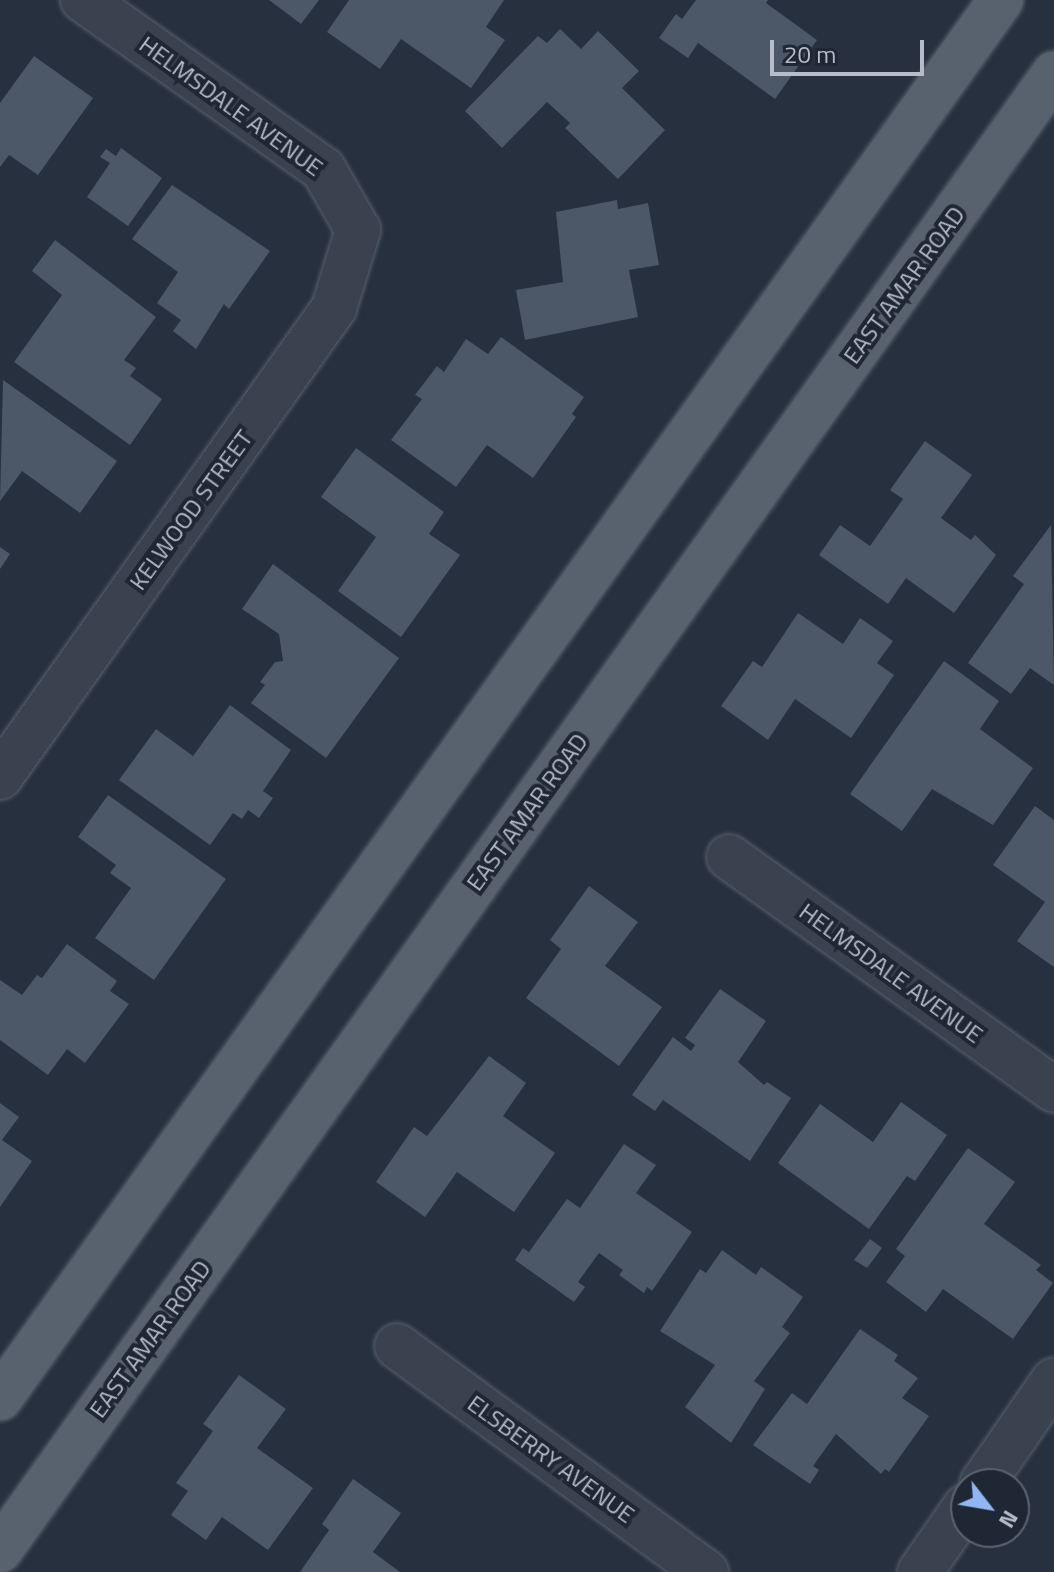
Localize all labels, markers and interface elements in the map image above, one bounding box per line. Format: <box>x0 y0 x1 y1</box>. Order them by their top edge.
scale bar <box>774 24 928 74</box>
street label: HELMSDALE AVENUE <box>134 30 328 182</box>
text: 20 m <box>784 36 836 72</box>
street label: EAST AMAR ROAD <box>837 201 971 369</box>
street label: KELWOOD STREET <box>123 424 259 596</box>
street label: EAST AMAR ROAD <box>460 728 594 896</box>
street label: HELMSDALE AVENUE <box>794 897 988 1049</box>
street label: EAST AMAR ROAD <box>83 1255 217 1423</box>
street label: ELSBERRY AVENUE <box>462 1389 640 1529</box>
north arrow <box>950 1468 1030 1548</box>
text: N <box>990 1504 1027 1535</box>

